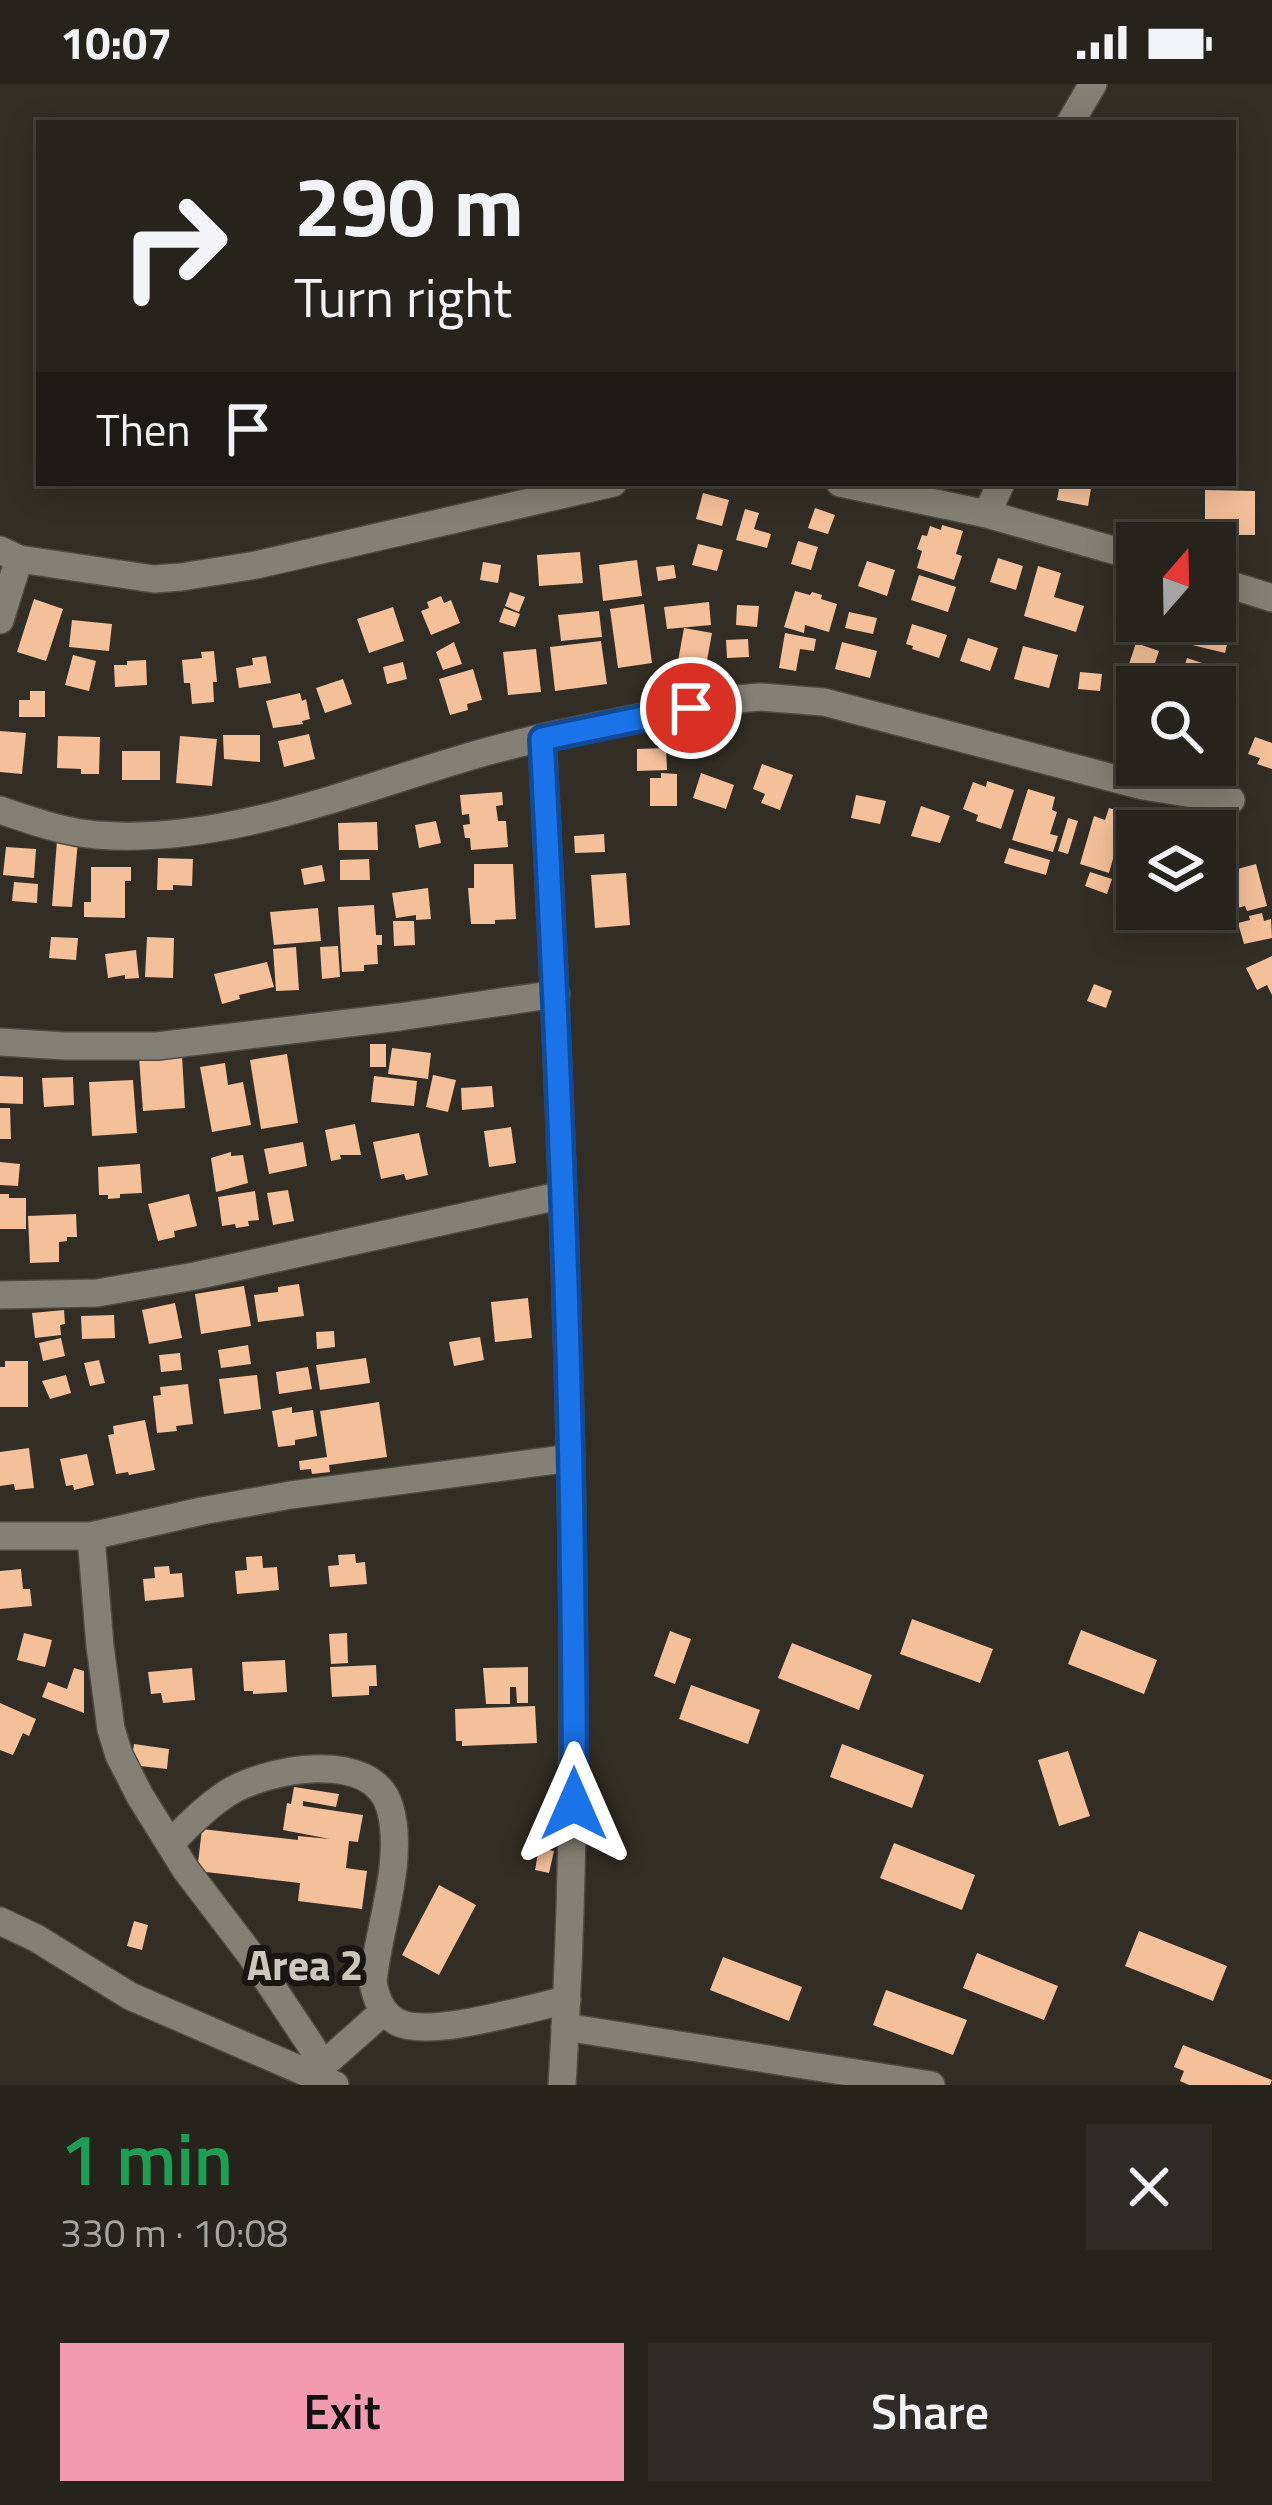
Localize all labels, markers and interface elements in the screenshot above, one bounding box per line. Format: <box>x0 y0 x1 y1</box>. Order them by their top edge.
text: 10:07 <box>60 8 172 76</box>
text: 290 m <box>294 141 524 269</box>
icon: right <box>96 168 252 324</box>
text: Turn right <box>294 256 512 338</box>
text: Then <box>96 395 191 463</box>
icon: arrive <box>215 396 281 462</box>
north arrow <box>1116 522 1236 642</box>
map controls <box>1116 522 1236 930</box>
pin <box>640 657 742 759</box>
button: search <box>1116 666 1236 786</box>
icon: arrive <box>658 675 724 741</box>
button: layers <box>1116 810 1236 930</box>
position arrow <box>511 1741 637 1867</box>
district label: Area 2 <box>247 1932 363 1996</box>
text: 1 min <box>60 2103 233 2213</box>
button: close <box>1086 2124 1212 2250</box>
text: 330 m · 10:08 <box>60 2203 288 2262</box>
button: Exit <box>60 2343 624 2481</box>
button: Share <box>648 2343 1212 2481</box>

